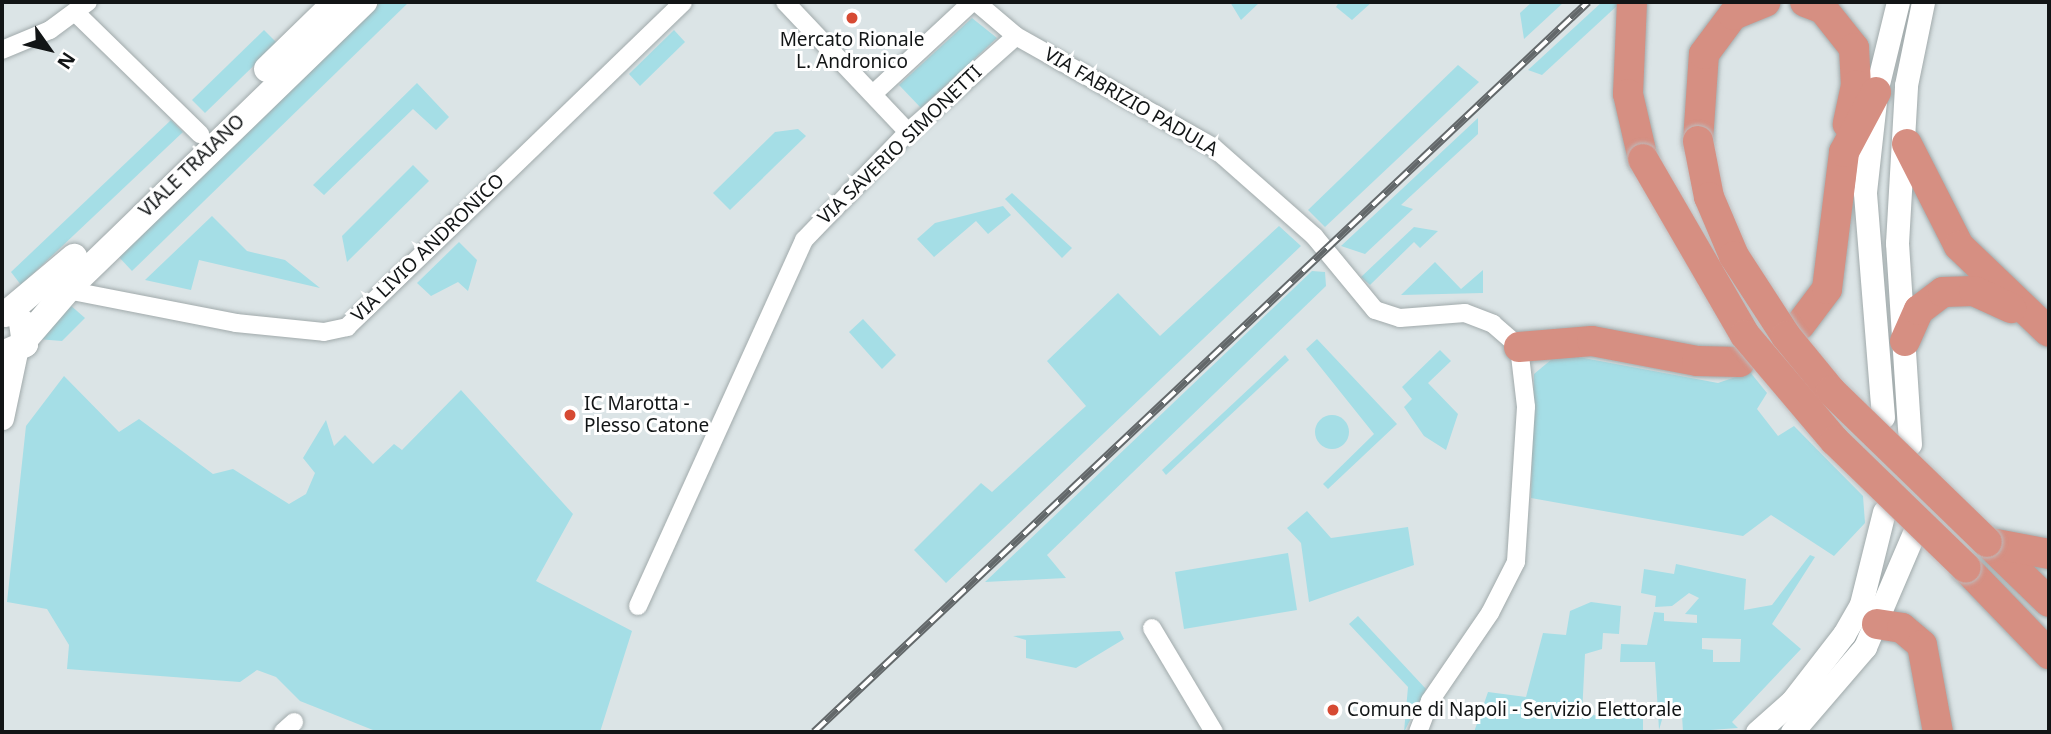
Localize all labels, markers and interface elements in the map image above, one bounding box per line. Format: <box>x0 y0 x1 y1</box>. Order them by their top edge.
marker: Mercato Rionale L. Andronico <box>844 10 860 26</box>
north arrow <box>14 14 84 84</box>
place label: Mercato Rionale L. Andronico <box>780 29 924 73</box>
street label: VIA FABRIZIO PADULA <box>1040 43 1222 161</box>
text: N <box>51 47 82 74</box>
street label: VIA SAVERIO SIMONETTI <box>813 61 987 229</box>
street label: VIALE TRAIANO <box>135 110 249 222</box>
street label: VIA LIVIO ANDRONICO <box>347 169 509 327</box>
place label: IC Marotta - Plesso Catone <box>584 393 709 437</box>
marker: IC Marotta - Plesso Catone <box>562 407 578 423</box>
place label: Comune di Napoli - Servizio Elettorale <box>1347 699 1682 721</box>
marker: Comune di Napoli - Servizio Elettorale <box>1325 702 1341 718</box>

